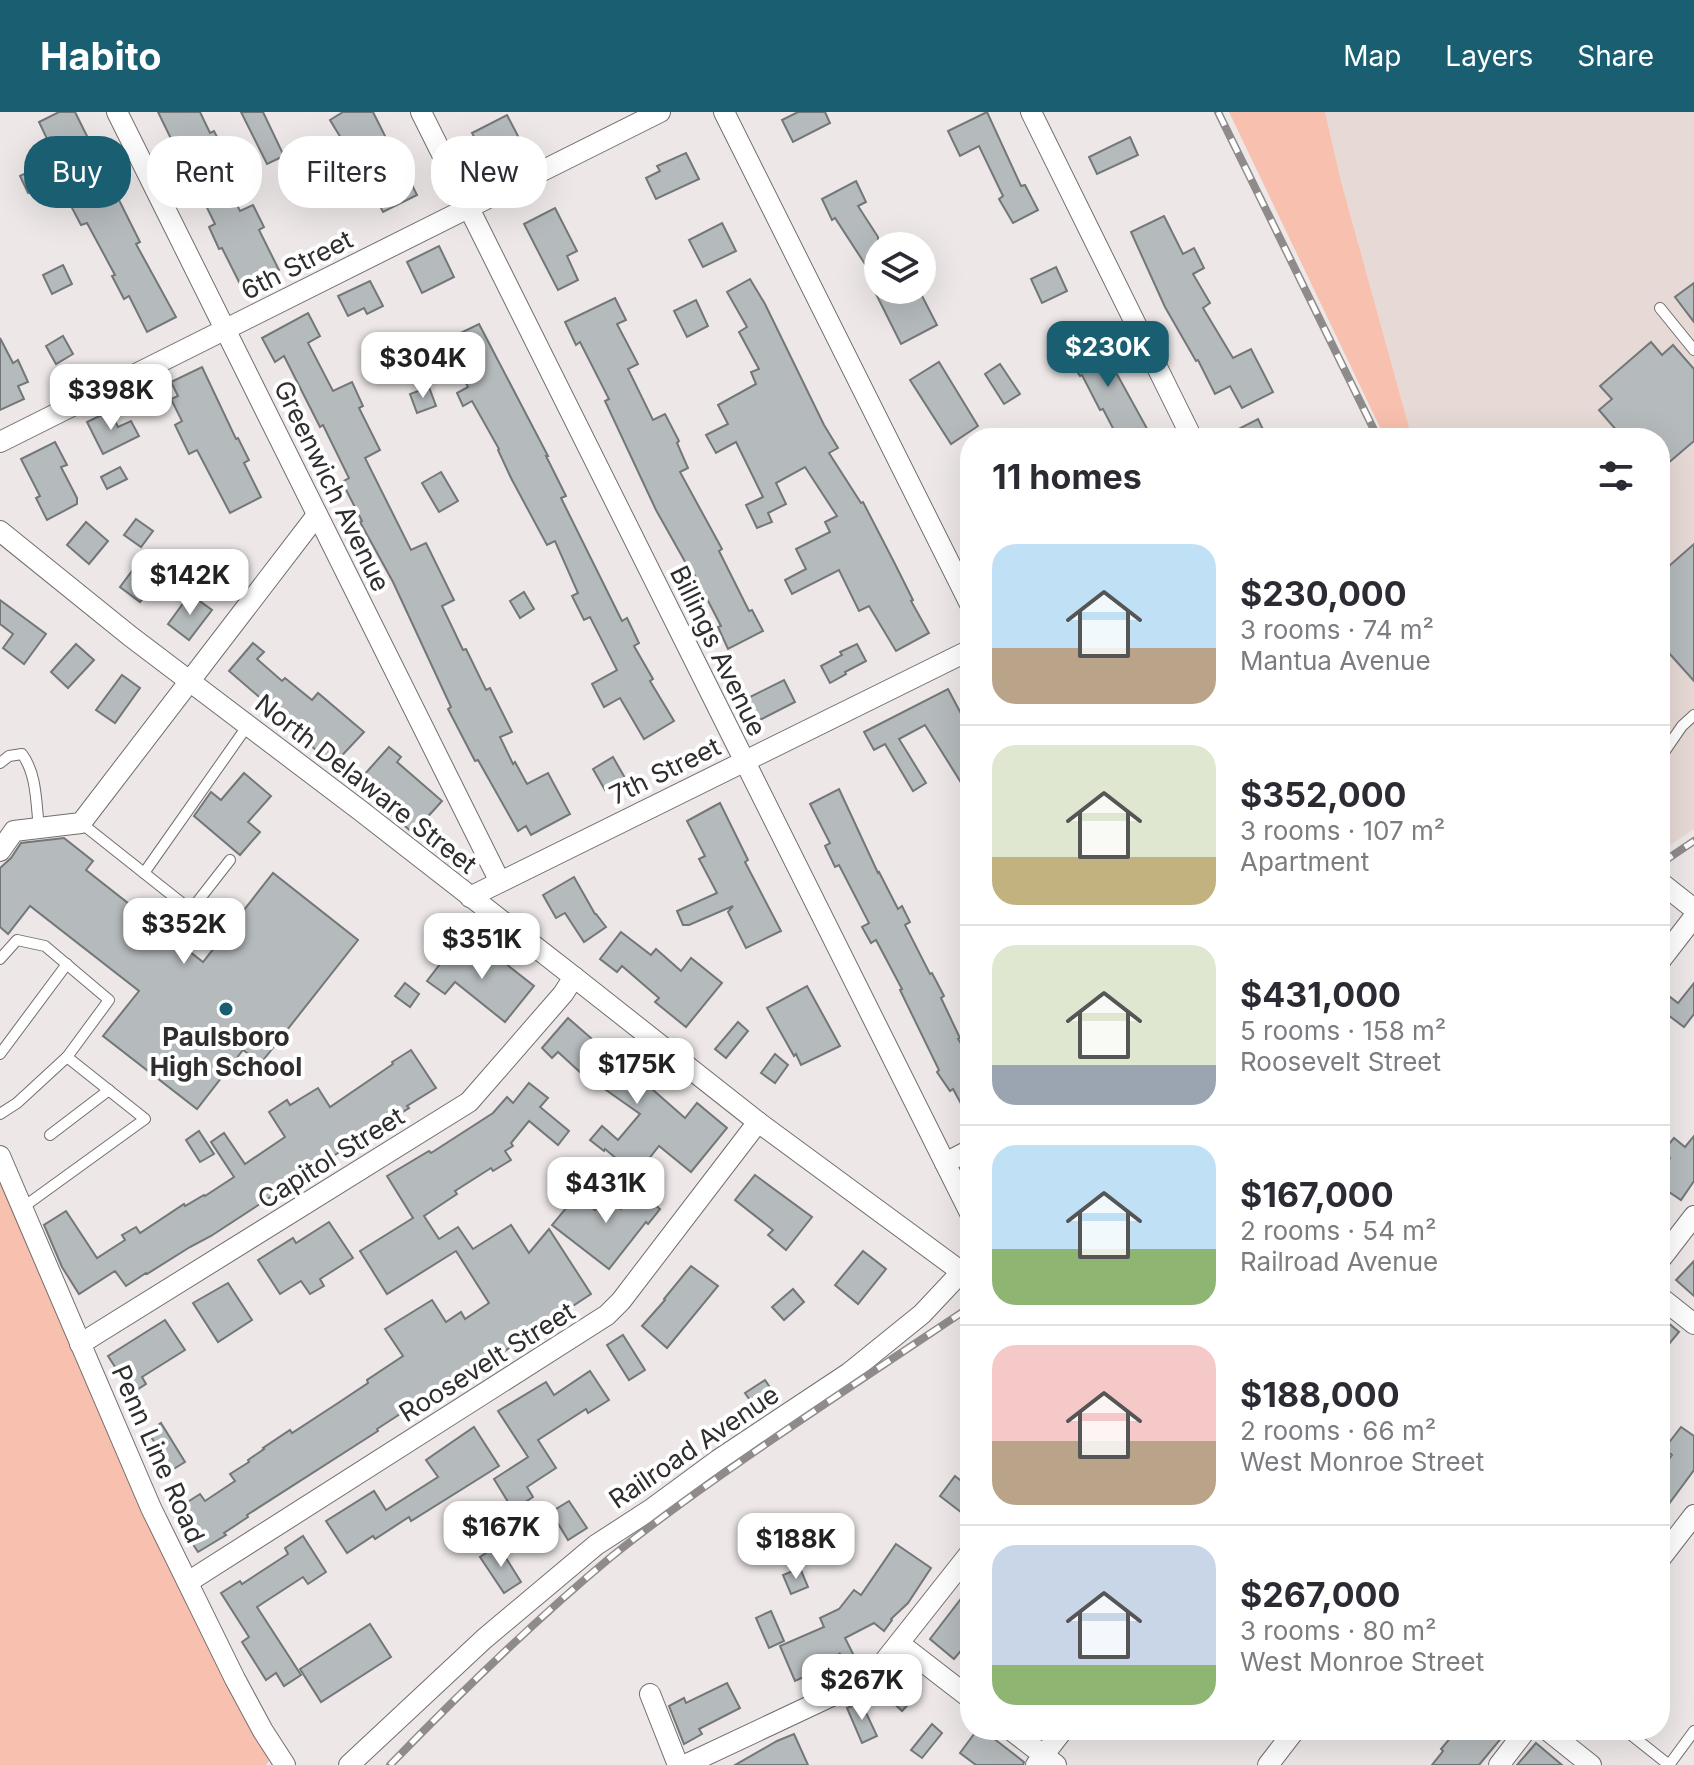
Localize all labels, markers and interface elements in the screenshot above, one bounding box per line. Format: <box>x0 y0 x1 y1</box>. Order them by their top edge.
text: Habito <box>40 33 162 79</box>
text: Map <box>1343 39 1401 73</box>
text: Layers <box>1445 39 1533 73</box>
text: Share <box>1577 39 1654 73</box>
chip: Buy <box>24 136 131 208</box>
chip: Rent <box>147 136 262 208</box>
chip: Filters <box>278 136 415 208</box>
chip: New <box>431 136 547 208</box>
street label: 6th Street <box>236 223 358 306</box>
map controls <box>864 232 936 304</box>
button: layers <box>864 232 936 304</box>
pin: $230K <box>1052 321 1164 389</box>
text: $230K <box>1065 331 1151 362</box>
pin: $304K <box>367 332 479 400</box>
text: $304K <box>379 342 467 373</box>
pin: $398K <box>55 364 167 432</box>
text: $398K <box>68 374 154 405</box>
street label: Greenwich Avenue <box>268 375 397 596</box>
icon: filters <box>1594 454 1638 498</box>
text: 11 homes <box>992 456 1142 497</box>
pin: $142K <box>134 549 246 617</box>
text: $142K <box>150 559 230 590</box>
street label: Billings Avenue <box>664 560 773 741</box>
text: $230,000 <box>1240 573 1407 614</box>
icon: home <box>1056 576 1152 672</box>
text: 3 rooms · 74 m² <box>1240 614 1434 645</box>
text: Mantua Avenue <box>1240 645 1431 676</box>
street label: North Delaware Street <box>249 688 483 880</box>
street label: 7th Street <box>604 730 725 811</box>
text: $352,000 <box>1240 774 1407 815</box>
icon: home <box>1056 777 1152 873</box>
text: 3 rooms · 107 m² <box>1240 815 1445 846</box>
text: Apartment <box>1240 846 1369 877</box>
pin: $352K <box>128 898 240 966</box>
text: $352K <box>141 908 227 939</box>
pin: $351K <box>426 913 538 981</box>
text: $351K <box>442 923 522 954</box>
text: $431,000 <box>1240 974 1401 1015</box>
icon: home <box>1056 977 1152 1073</box>
marker: Paulsboro High School <box>217 1000 235 1018</box>
text: 5 rooms · 158 m² <box>1240 1015 1446 1046</box>
place label: Paulsboro High School <box>150 1021 302 1082</box>
pin: $175K <box>581 1038 693 1106</box>
text: Roosevelt Street <box>1240 1046 1441 1077</box>
text: $175K <box>598 1048 676 1079</box>
street label: Capitol Street <box>252 1100 410 1215</box>
pin: $431K <box>550 1157 662 1225</box>
text: $431K <box>565 1167 647 1198</box>
text: $167,000 <box>1240 1174 1394 1215</box>
icon: home <box>1056 1177 1152 1273</box>
text: 2 rooms · 54 m² <box>1240 1215 1437 1246</box>
text: Railroad Avenue <box>1240 1246 1438 1277</box>
street label: Roosevelt Street <box>393 1295 580 1428</box>
street label: Penn Line Road <box>105 1360 212 1547</box>
text: $188,000 <box>1240 1374 1400 1415</box>
icon: home <box>1056 1377 1152 1473</box>
street label: Railroad Avenue <box>603 1378 785 1515</box>
text: 2 rooms · 66 m² <box>1240 1415 1436 1446</box>
text: West Monroe Street <box>1240 1446 1484 1477</box>
pin: $167K <box>445 1501 557 1569</box>
text: $167K <box>462 1511 540 1542</box>
pin: $188K <box>740 1513 852 1581</box>
text: $188K <box>756 1523 836 1554</box>
text: $267,000 <box>1240 1574 1400 1615</box>
icon: home <box>1056 1577 1152 1673</box>
text: 3 rooms · 80 m² <box>1240 1615 1437 1646</box>
text: West Monroe Street <box>1240 1646 1484 1677</box>
pin: $267K <box>806 1654 918 1722</box>
text: $267K <box>820 1664 904 1695</box>

